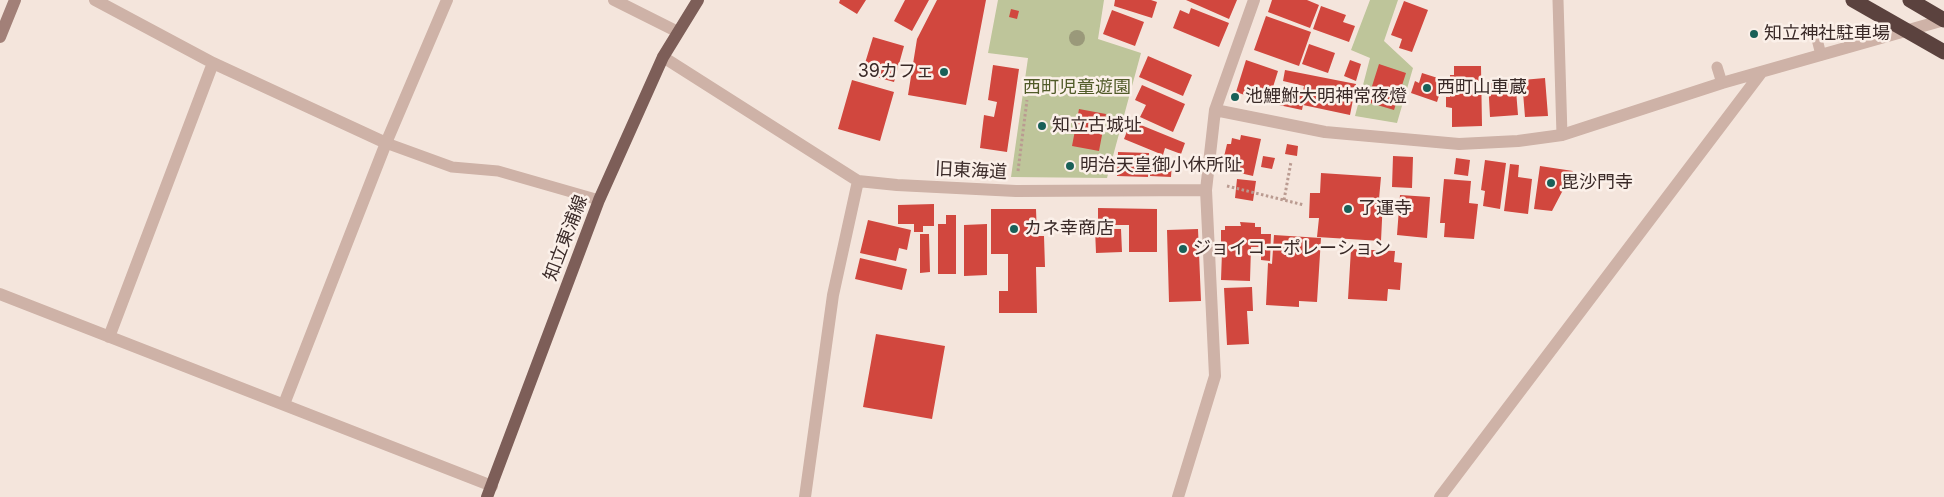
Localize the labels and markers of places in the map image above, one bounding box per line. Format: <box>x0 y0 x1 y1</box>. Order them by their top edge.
place label: 知立神社駐車場 <box>1764 23 1890 45</box>
marker: 知立神社駐車場 <box>1748 28 1760 40</box>
place label: 39カフェ <box>858 61 934 83</box>
marker: 39カフェ <box>938 66 950 78</box>
place label: 西町山車蔵 <box>1437 77 1527 99</box>
marker: 西町山車蔵 <box>1421 82 1433 94</box>
place label: 池鯉鮒大明神常夜燈 <box>1245 86 1407 108</box>
marker: 池鯉鮒大明神常夜燈 <box>1229 91 1241 103</box>
place label: 知立古城址 <box>1052 115 1142 137</box>
marker: 知立古城址 <box>1036 120 1048 132</box>
place label: 明治天皇御小休所阯 <box>1080 155 1242 177</box>
marker: 明治天皇御小休所阯 <box>1064 160 1076 172</box>
place label: 毘沙門寺 <box>1561 172 1633 194</box>
marker: 毘沙門寺 <box>1545 177 1557 189</box>
place label: 了運寺 <box>1358 198 1412 220</box>
marker: 了運寺 <box>1342 203 1354 215</box>
place label: カネ幸商店 <box>1024 218 1114 240</box>
marker: カネ幸商店 <box>1008 223 1020 235</box>
place label: ジョイコーポレーション <box>1193 238 1391 260</box>
marker: ジョイコーポレーション <box>1177 243 1189 255</box>

